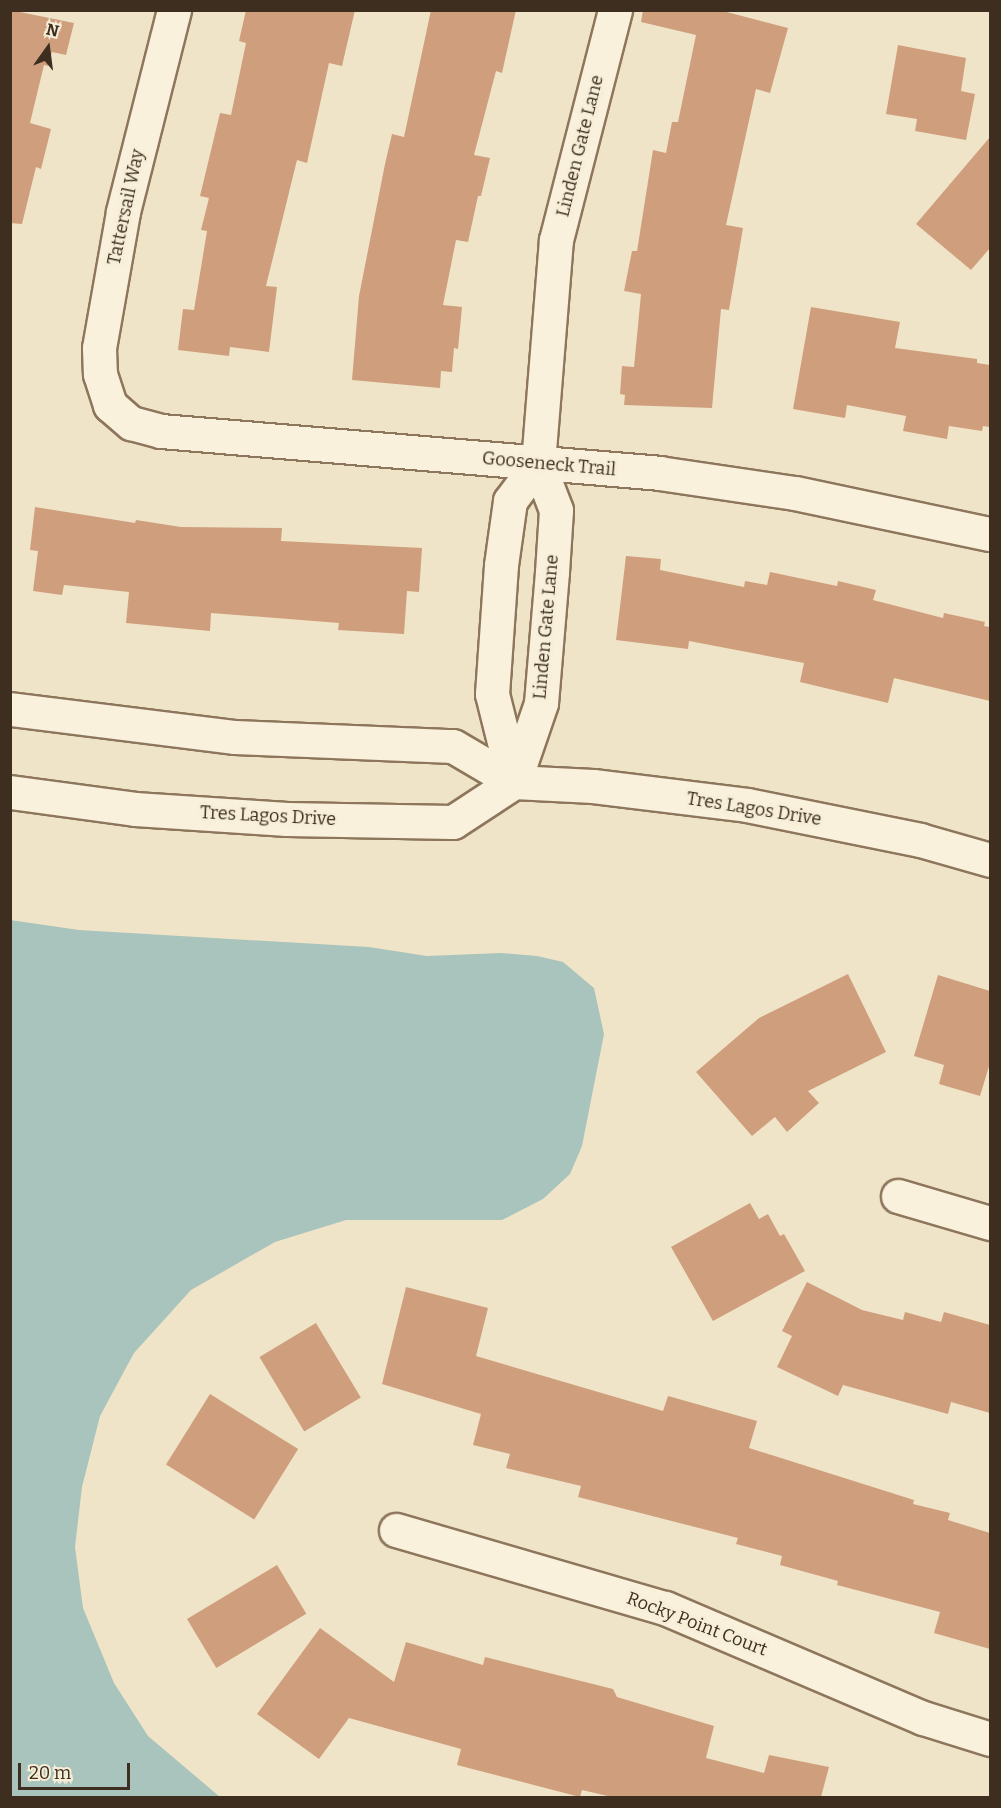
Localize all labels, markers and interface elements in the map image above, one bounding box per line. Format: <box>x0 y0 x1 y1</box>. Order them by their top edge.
north arrow <box>18 18 78 78</box>
text: N <box>44 19 61 41</box>
street label: Linden Gate Lane <box>552 73 608 219</box>
street label: Tattersail Way <box>103 147 149 267</box>
street label: Gooseneck Trail <box>481 447 617 481</box>
street label: Linden Gate Lane <box>529 554 563 700</box>
street label: Tres Lagos Drive <box>685 788 823 830</box>
street label: Tres Lagos Drive <box>200 802 336 830</box>
street label: Rocky Point Court <box>624 1587 770 1661</box>
scale bar <box>21 1751 134 1789</box>
text: 20 m <box>29 1762 71 1784</box>

